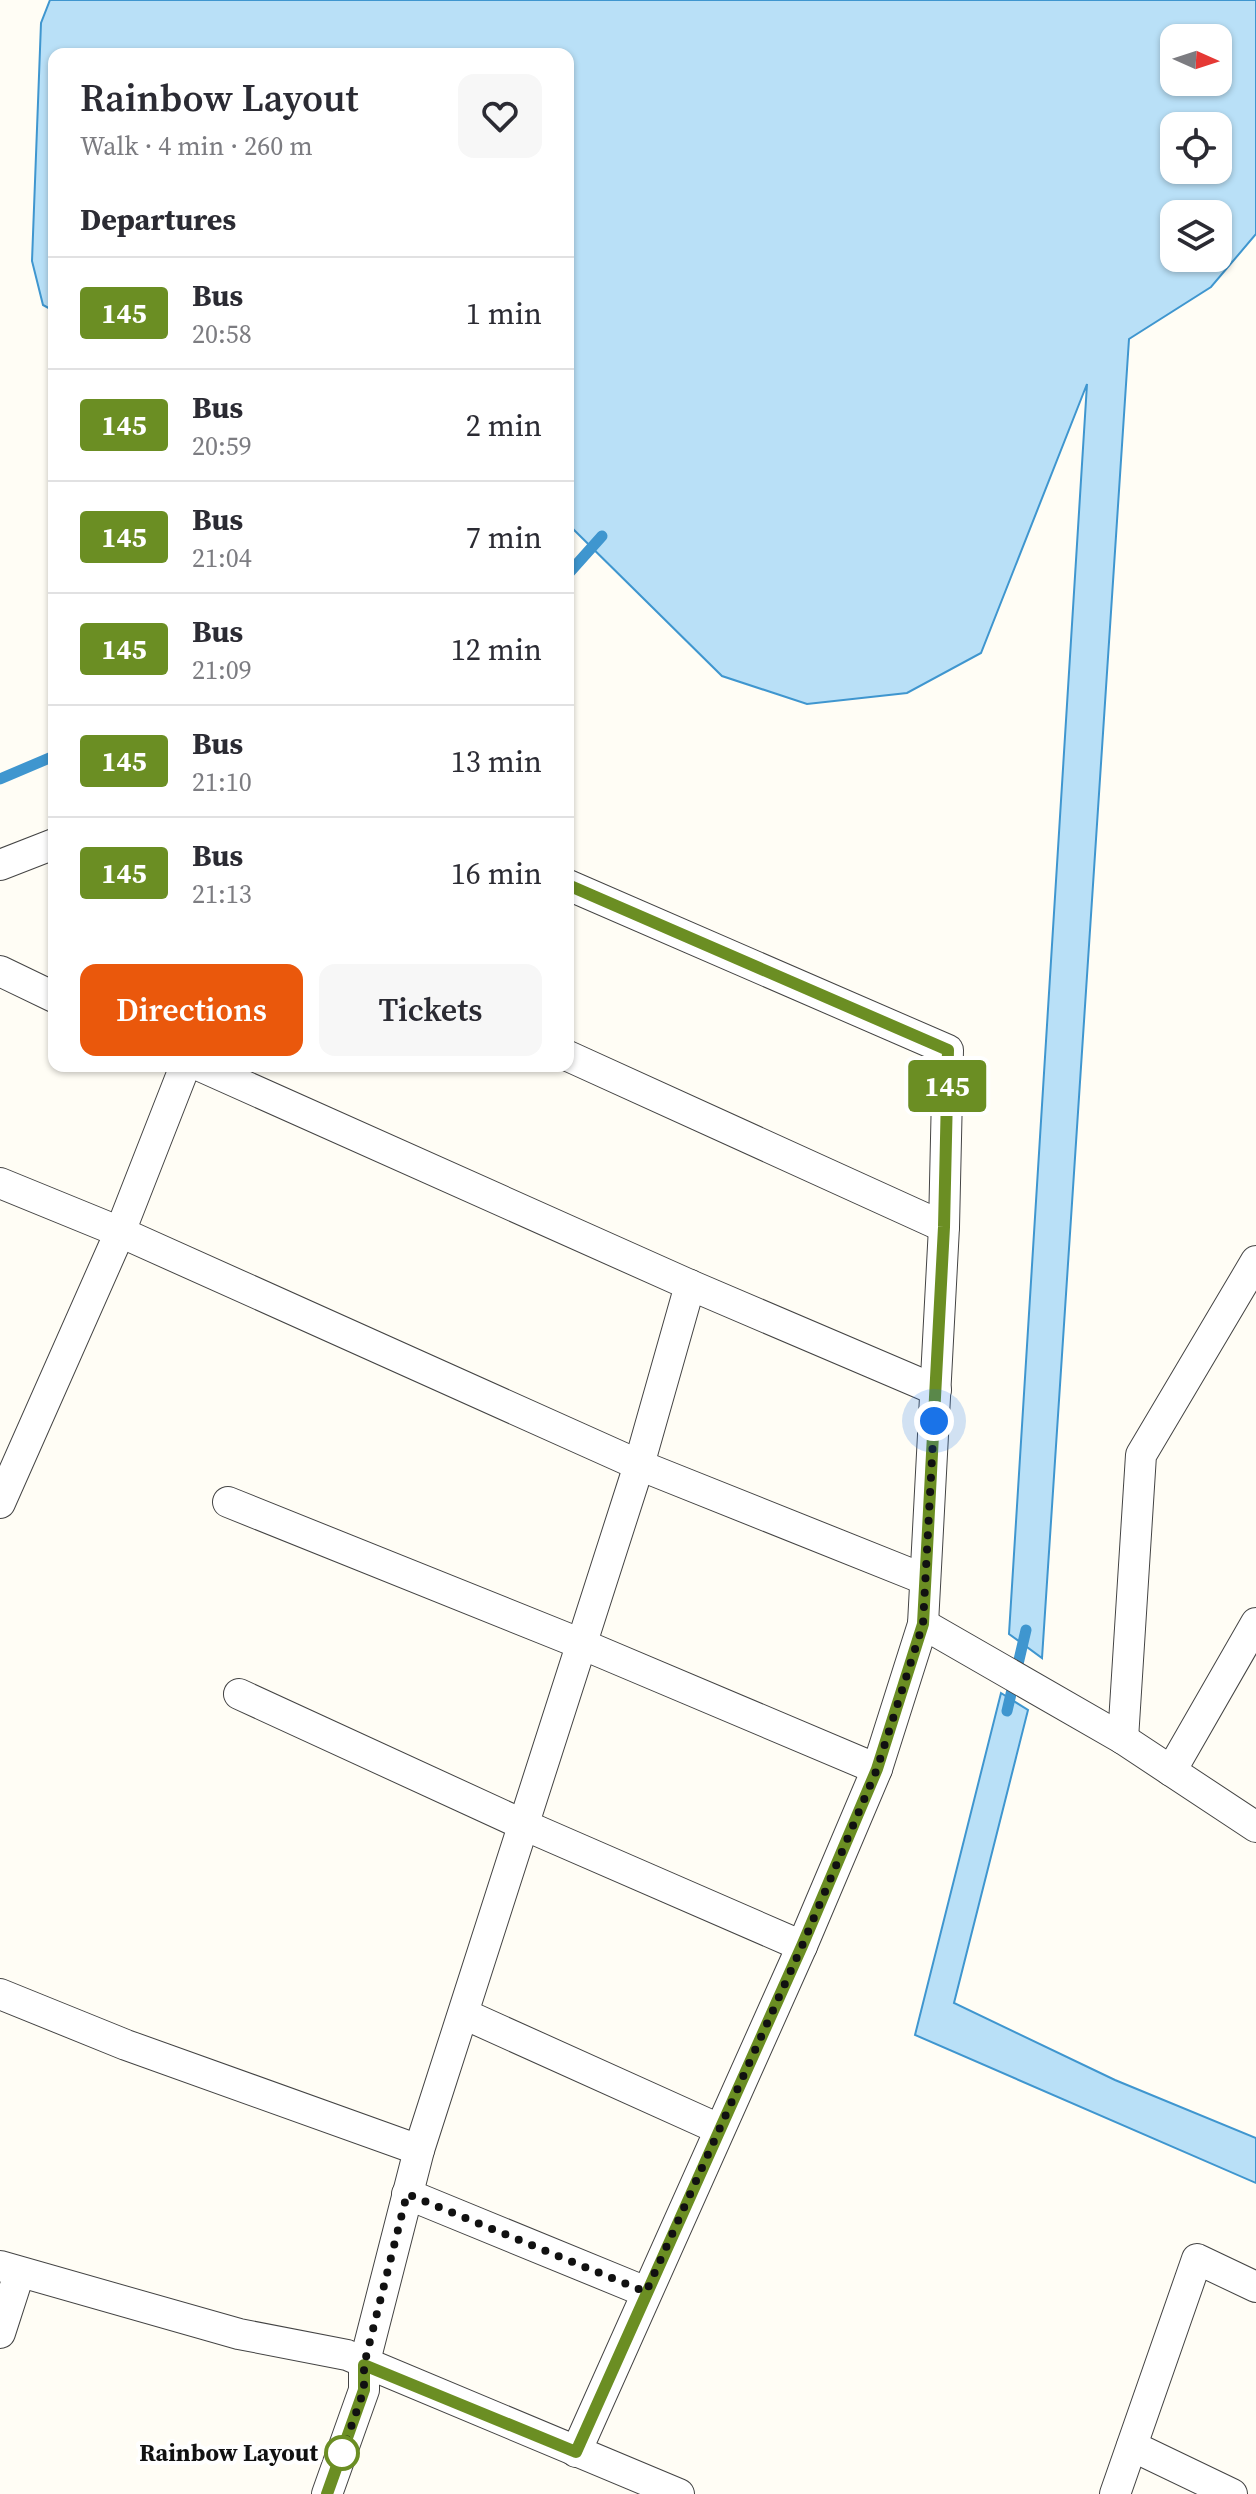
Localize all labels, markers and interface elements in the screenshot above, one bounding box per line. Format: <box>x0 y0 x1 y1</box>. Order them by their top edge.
north arrow <box>1160 24 1232 96</box>
map controls <box>1160 24 1232 272</box>
text: Rainbow Layout <box>80 72 358 124</box>
button: heart <box>458 74 542 158</box>
button: locate <box>1160 112 1232 184</box>
text: Walk · 4 min · 260 m <box>80 128 313 164</box>
text: Departures <box>80 199 236 240</box>
button: layers <box>1160 200 1232 272</box>
text: Bus <box>192 275 243 316</box>
text: 1 min <box>466 293 542 334</box>
text: 145 <box>101 294 147 332</box>
text: 20:58 <box>192 316 252 352</box>
text: Bus <box>192 387 243 428</box>
text: 2 min <box>466 405 542 446</box>
text: 145 <box>101 406 147 444</box>
text: 20:59 <box>192 428 252 464</box>
text: Bus <box>192 499 243 540</box>
text: 7 min <box>466 517 542 558</box>
text: 145 <box>101 518 147 556</box>
text: 21:04 <box>192 540 252 576</box>
text: Bus <box>192 611 243 652</box>
text: 12 min <box>451 629 542 670</box>
text: 145 <box>101 630 147 668</box>
text: 21:09 <box>192 652 252 688</box>
text: Bus <box>192 723 243 764</box>
text: 13 min <box>451 741 542 782</box>
text: 145 <box>101 742 147 780</box>
text: 21:10 <box>192 764 252 800</box>
text: Bus <box>192 835 243 876</box>
text: 16 min <box>451 853 542 894</box>
text: 145 <box>101 854 147 892</box>
text: 21:13 <box>192 876 252 912</box>
button: Directions <box>80 964 303 1056</box>
button: Tickets <box>319 964 542 1056</box>
line badge: 145 <box>901 1060 993 1112</box>
text: 145 <box>924 1067 970 1105</box>
your location <box>914 1401 954 1441</box>
place label: Rainbow Layout <box>139 2436 318 2469</box>
marker: Rainbow Layout <box>325 2436 359 2470</box>

